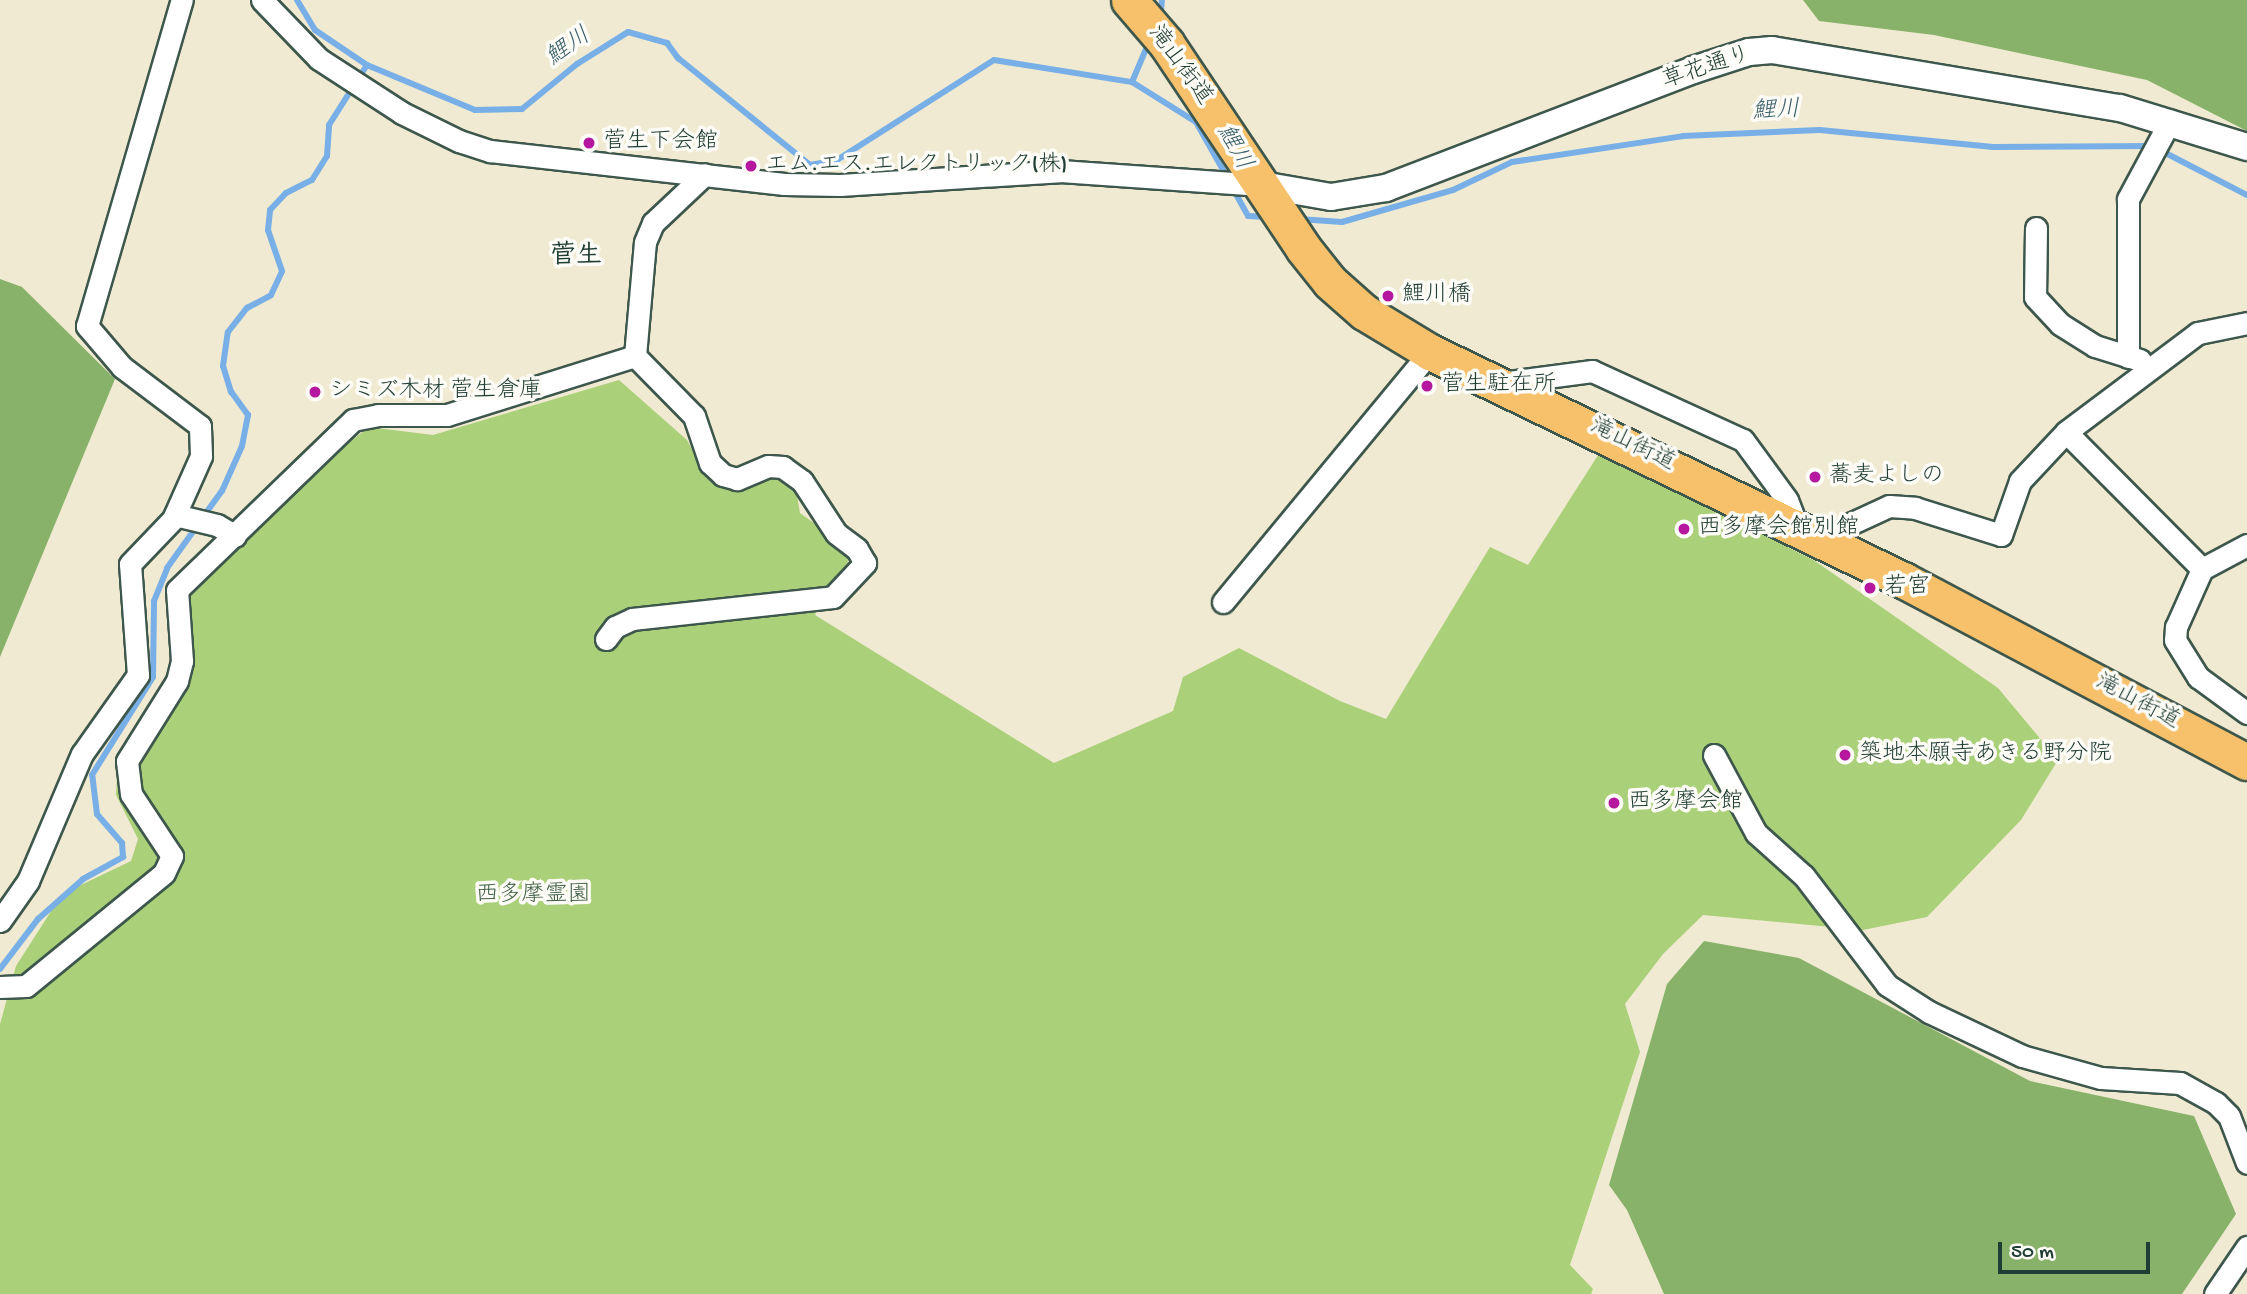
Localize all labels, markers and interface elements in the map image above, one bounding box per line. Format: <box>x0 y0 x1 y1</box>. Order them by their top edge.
street label: 滝山街道 <box>1141 21 1217 111</box>
water label: 鯉川 <box>541 22 597 74</box>
street label: 草花通り <box>1659 42 1755 96</box>
water label: 鯉川 <box>1751 96 1801 128</box>
water label: 鯉川 <box>1209 120 1257 176</box>
place label: 菅生下会館 <box>603 129 718 157</box>
marker: 菅生下会館 <box>581 135 597 151</box>
place label: エム.エス.エレクトリック(株) <box>765 152 1068 180</box>
marker: エム.エス.エレクトリック(株) <box>743 158 759 174</box>
district label: 菅生 <box>550 242 602 274</box>
place label: 鯉川橋 <box>1402 282 1471 310</box>
marker: 鯉川橋 <box>1380 288 1396 304</box>
place label: 菅生駐在所 <box>1441 372 1556 400</box>
place label: シミズ木材 菅生倉庫 <box>329 378 541 406</box>
marker: 菅生駐在所 <box>1419 378 1435 394</box>
marker: シミズ木材 菅生倉庫 <box>307 384 323 400</box>
street label: 滝山街道 <box>1585 413 1679 479</box>
place label: 蕎麦よしの <box>1829 463 1944 491</box>
marker: 蕎麦よしの <box>1807 469 1823 485</box>
place label: 西多摩会館別館 <box>1698 515 1859 543</box>
marker: 西多摩会館別館 <box>1676 521 1692 537</box>
place label: 若宮 <box>1884 574 1930 602</box>
marker: 若宮 <box>1862 580 1878 596</box>
street label: 滝山街道 <box>2090 669 2184 737</box>
place label: 築地本願寺あきる野分院 <box>1859 741 2112 769</box>
marker: 築地本願寺あきる野分院 <box>1837 747 1853 763</box>
place label: 西多摩会館 <box>1628 789 1743 817</box>
marker: 西多摩会館 <box>1606 795 1622 811</box>
park label: 西多摩霊園 <box>476 882 590 910</box>
scale bar <box>2002 1228 2154 1272</box>
text: 50 m <box>2011 1241 2054 1266</box>

